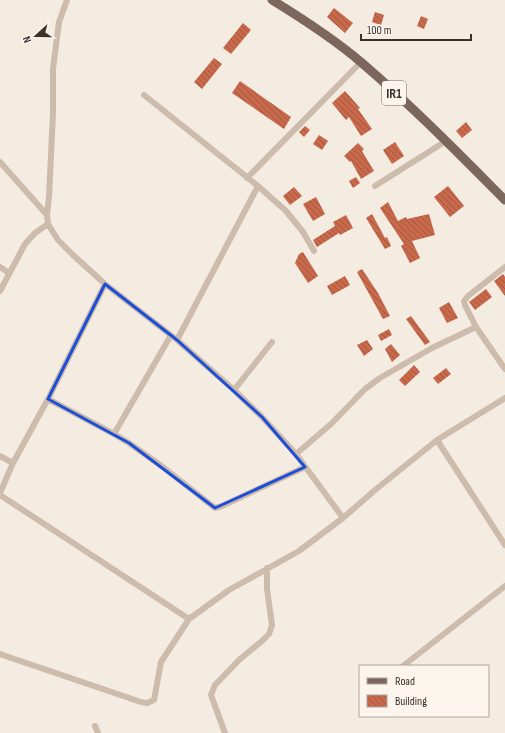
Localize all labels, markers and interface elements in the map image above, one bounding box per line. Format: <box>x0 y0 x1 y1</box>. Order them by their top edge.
north arrow <box>16 16 56 56</box>
scale bar <box>361 16 471 42</box>
text: 100 m <box>367 23 392 38</box>
text: N <box>20 34 34 44</box>
road number: IR1 <box>382 81 406 105</box>
legend <box>359 665 489 717</box>
text: Road <box>395 674 415 689</box>
text: Building <box>395 694 427 709</box>

